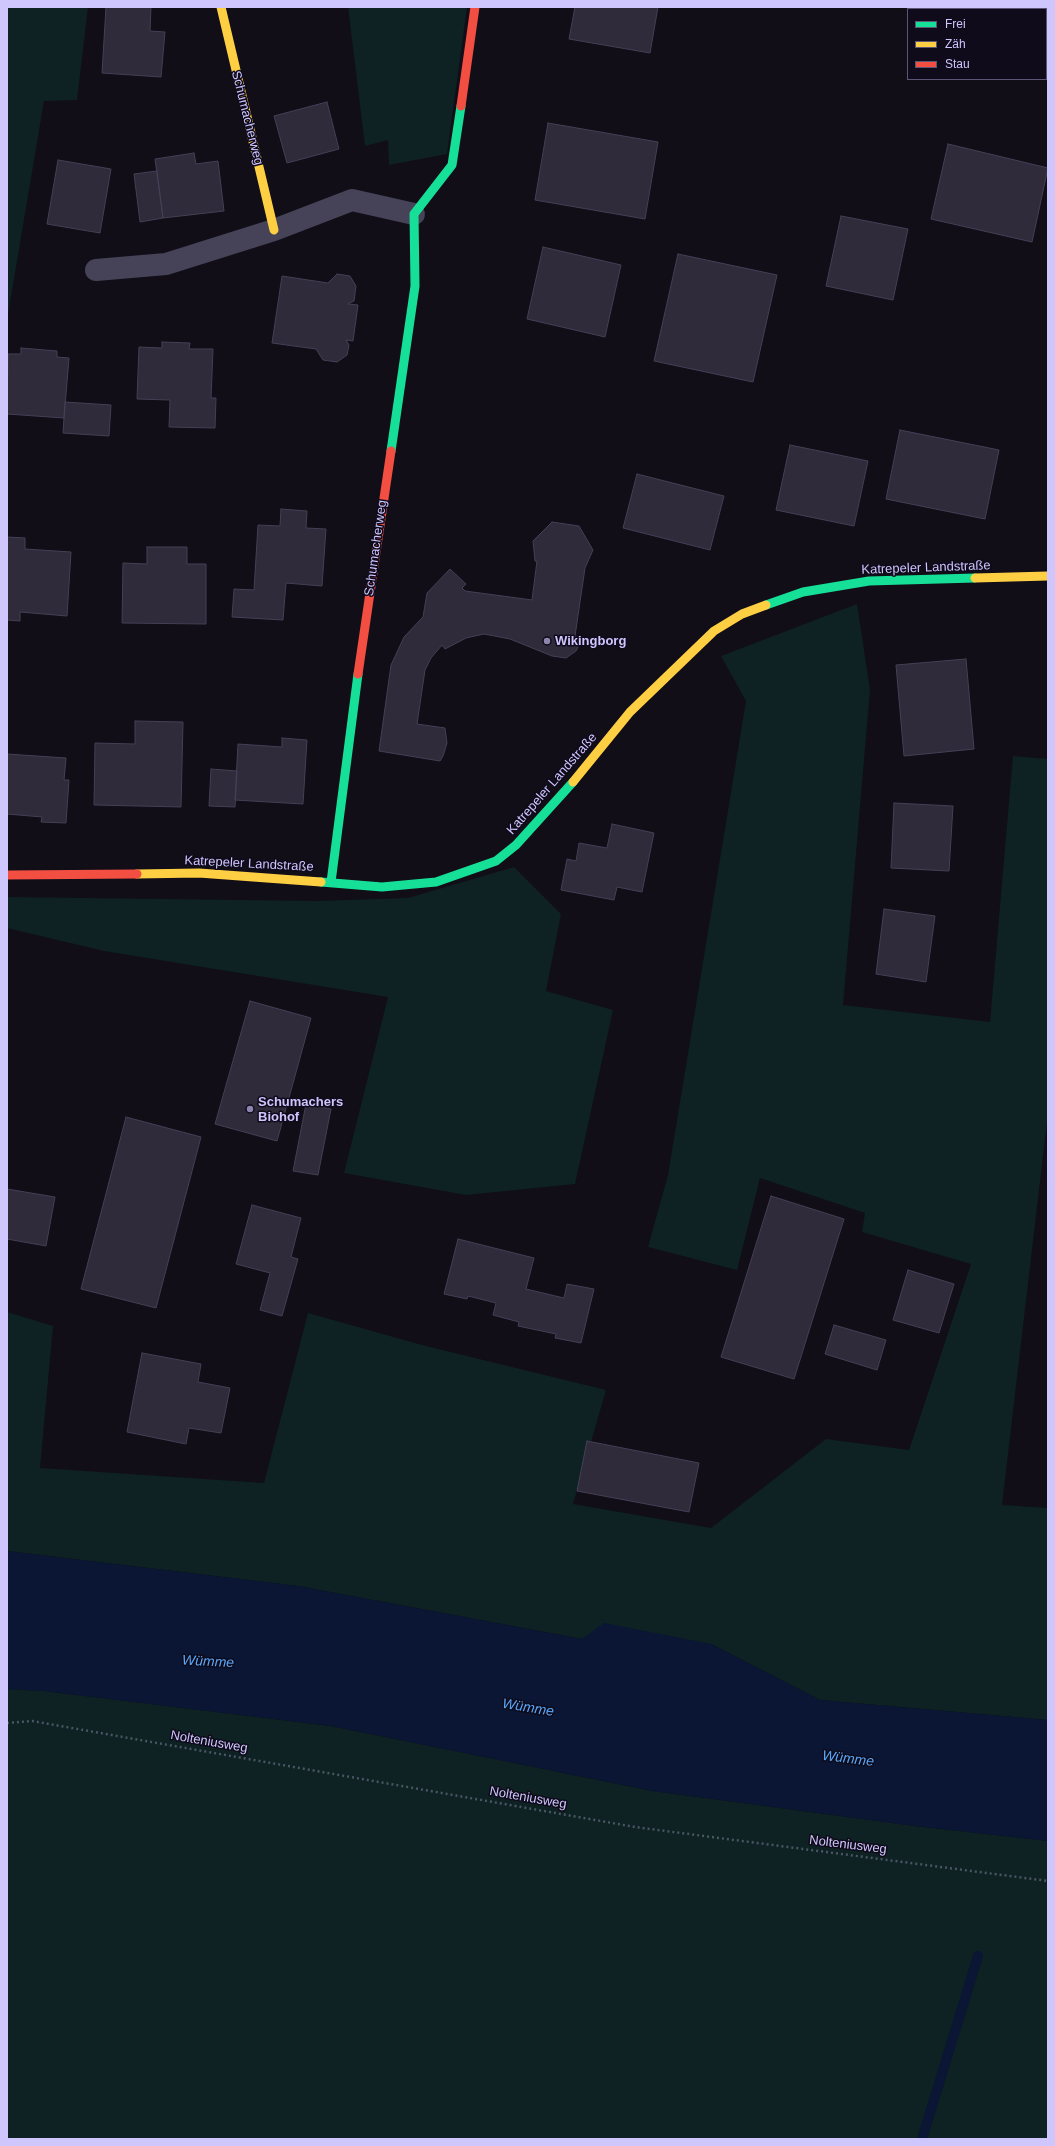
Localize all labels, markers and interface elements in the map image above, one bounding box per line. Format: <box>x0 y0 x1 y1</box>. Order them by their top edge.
legend <box>907 8 1047 80</box>
text: Frei <box>945 17 966 31</box>
text: Zäh <box>945 37 966 51</box>
text: Stau <box>945 57 970 71</box>
street label: Schumacherweg <box>228 69 266 167</box>
street label: Schumacherweg <box>362 499 390 597</box>
street label: Katrepeler Landstraße <box>861 558 991 578</box>
place label: Wikingborg <box>555 633 626 649</box>
marker: Wikingborg <box>542 636 552 646</box>
street label: Katrepeler Landstraße <box>504 730 600 838</box>
street label: Katrepeler Landstraße <box>184 853 314 875</box>
place label: Schumachers Biohof <box>258 1094 343 1125</box>
marker: Schumachers Biohof <box>245 1104 255 1114</box>
water label: Wümme <box>182 1652 234 1672</box>
water label: Wümme <box>501 1696 555 1720</box>
street label: Nolteniusweg <box>169 1728 249 1756</box>
water label: Wümme <box>821 1747 875 1771</box>
street label: Nolteniusweg <box>488 1784 568 1812</box>
street label: Nolteniusweg <box>808 1833 888 1857</box>

